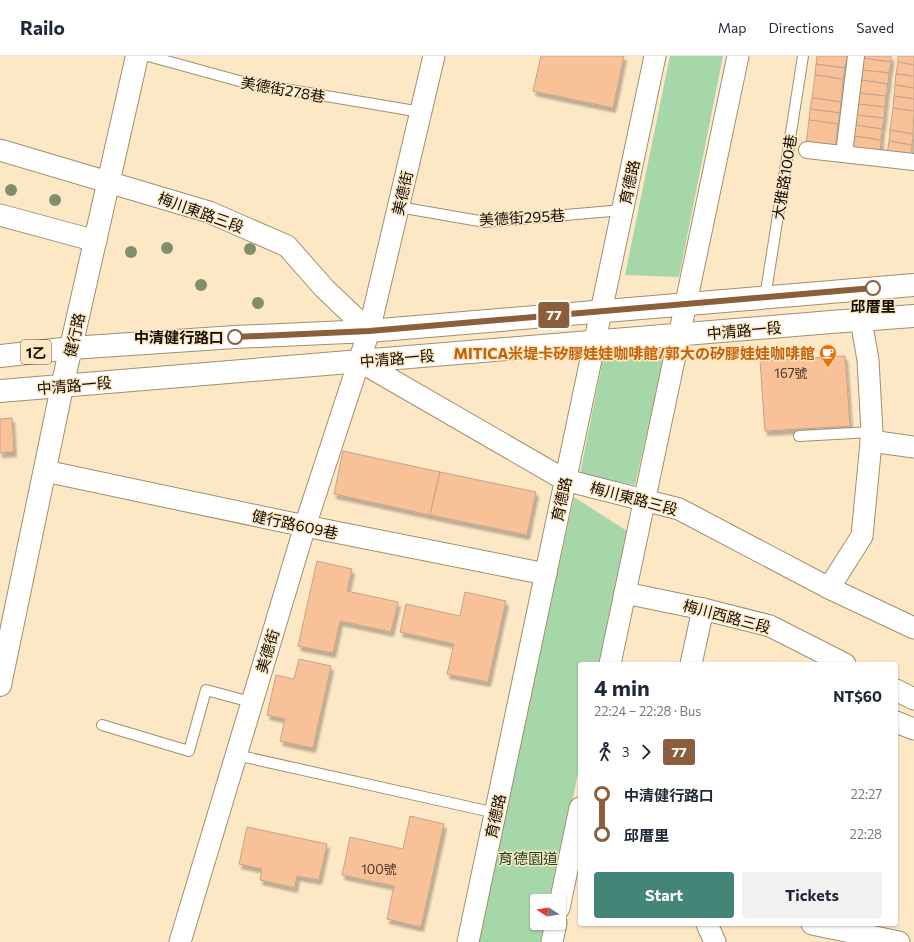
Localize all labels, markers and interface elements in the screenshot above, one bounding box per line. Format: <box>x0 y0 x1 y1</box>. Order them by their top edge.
text: Railo <box>20 16 65 39</box>
text: Map <box>718 19 747 36</box>
text: Directions <box>769 19 834 36</box>
text: Saved <box>856 19 894 36</box>
street label: 美德街278巷 <box>239 73 327 105</box>
street label: 大雅路100巷 <box>768 133 800 221</box>
street label: 育德路 <box>616 158 642 206</box>
street label: 美德街 <box>388 169 416 217</box>
street label: 梅川東路三段 <box>156 188 246 236</box>
street label: 美德街295巷 <box>479 206 565 228</box>
marker: 邱厝里 <box>865 280 881 296</box>
place label: 邱厝里 <box>850 297 896 315</box>
line badge: 77 <box>536 302 572 328</box>
text: 77 <box>546 306 562 323</box>
street label: 健行路 <box>60 311 88 359</box>
street label: 中清路一段 <box>706 318 782 342</box>
place label: 中清健行路口 <box>134 328 224 346</box>
marker: 中清健行路口 <box>227 329 243 345</box>
road number: 1乙 <box>21 340 51 364</box>
cafe icon: MITICA米堤卡矽膠娃娃咖啡館/郭大の矽膠娃娃咖啡館 <box>818 343 838 368</box>
place label: MITICA米堤卡矽膠娃娃咖啡館/郭大の矽膠娃娃咖啡館 <box>454 344 815 362</box>
street label: 中清路一段 <box>359 346 435 370</box>
house number: 167號 <box>774 365 808 381</box>
street label: 中清路一段 <box>36 373 112 397</box>
street label: 育德路 <box>548 475 574 523</box>
street label: 梅川東路三段 <box>588 478 680 518</box>
street label: 健行路609巷 <box>250 506 340 542</box>
street label: 梅川西路三段 <box>681 596 773 636</box>
street label: 美德街 <box>252 627 282 675</box>
text: 4 min <box>594 674 650 701</box>
text: NT$60 <box>833 687 882 705</box>
text: 22:24 – 22:28 · Bus <box>594 703 701 719</box>
icon: walk <box>594 741 616 763</box>
icon: forward <box>635 741 657 763</box>
text: 77 <box>671 743 687 760</box>
text: 3 <box>622 744 629 760</box>
text: 中清健行路口 <box>624 786 714 804</box>
text: 22:27 <box>850 786 882 802</box>
street label: 育德路 <box>482 792 508 840</box>
text: 邱厝里 <box>624 826 669 844</box>
text: 22:28 <box>849 826 882 842</box>
park label: 育德園道 <box>498 849 558 867</box>
house number: 100號 <box>361 861 397 877</box>
button: Start <box>594 872 734 918</box>
button: Tickets <box>742 872 882 918</box>
north arrow <box>530 894 566 930</box>
map controls <box>530 894 566 930</box>

